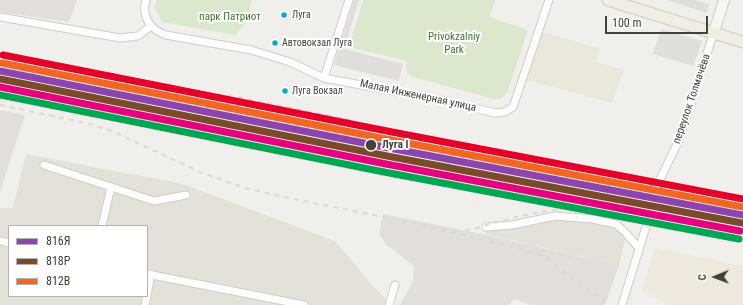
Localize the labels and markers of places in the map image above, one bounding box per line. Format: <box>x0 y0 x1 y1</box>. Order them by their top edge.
place label: Луга <box>292 9 311 21</box>
marker: Луга <box>279 10 289 20</box>
place label: Автовокзал Луга <box>282 37 352 49</box>
marker: Автовокзал Луга <box>270 38 280 48</box>
place label: Луга Вокзал <box>292 85 343 97</box>
marker: Луга Вокзал <box>280 86 290 96</box>
marker: Луга I <box>364 138 378 152</box>
place label: Луга I <box>382 138 408 152</box>

